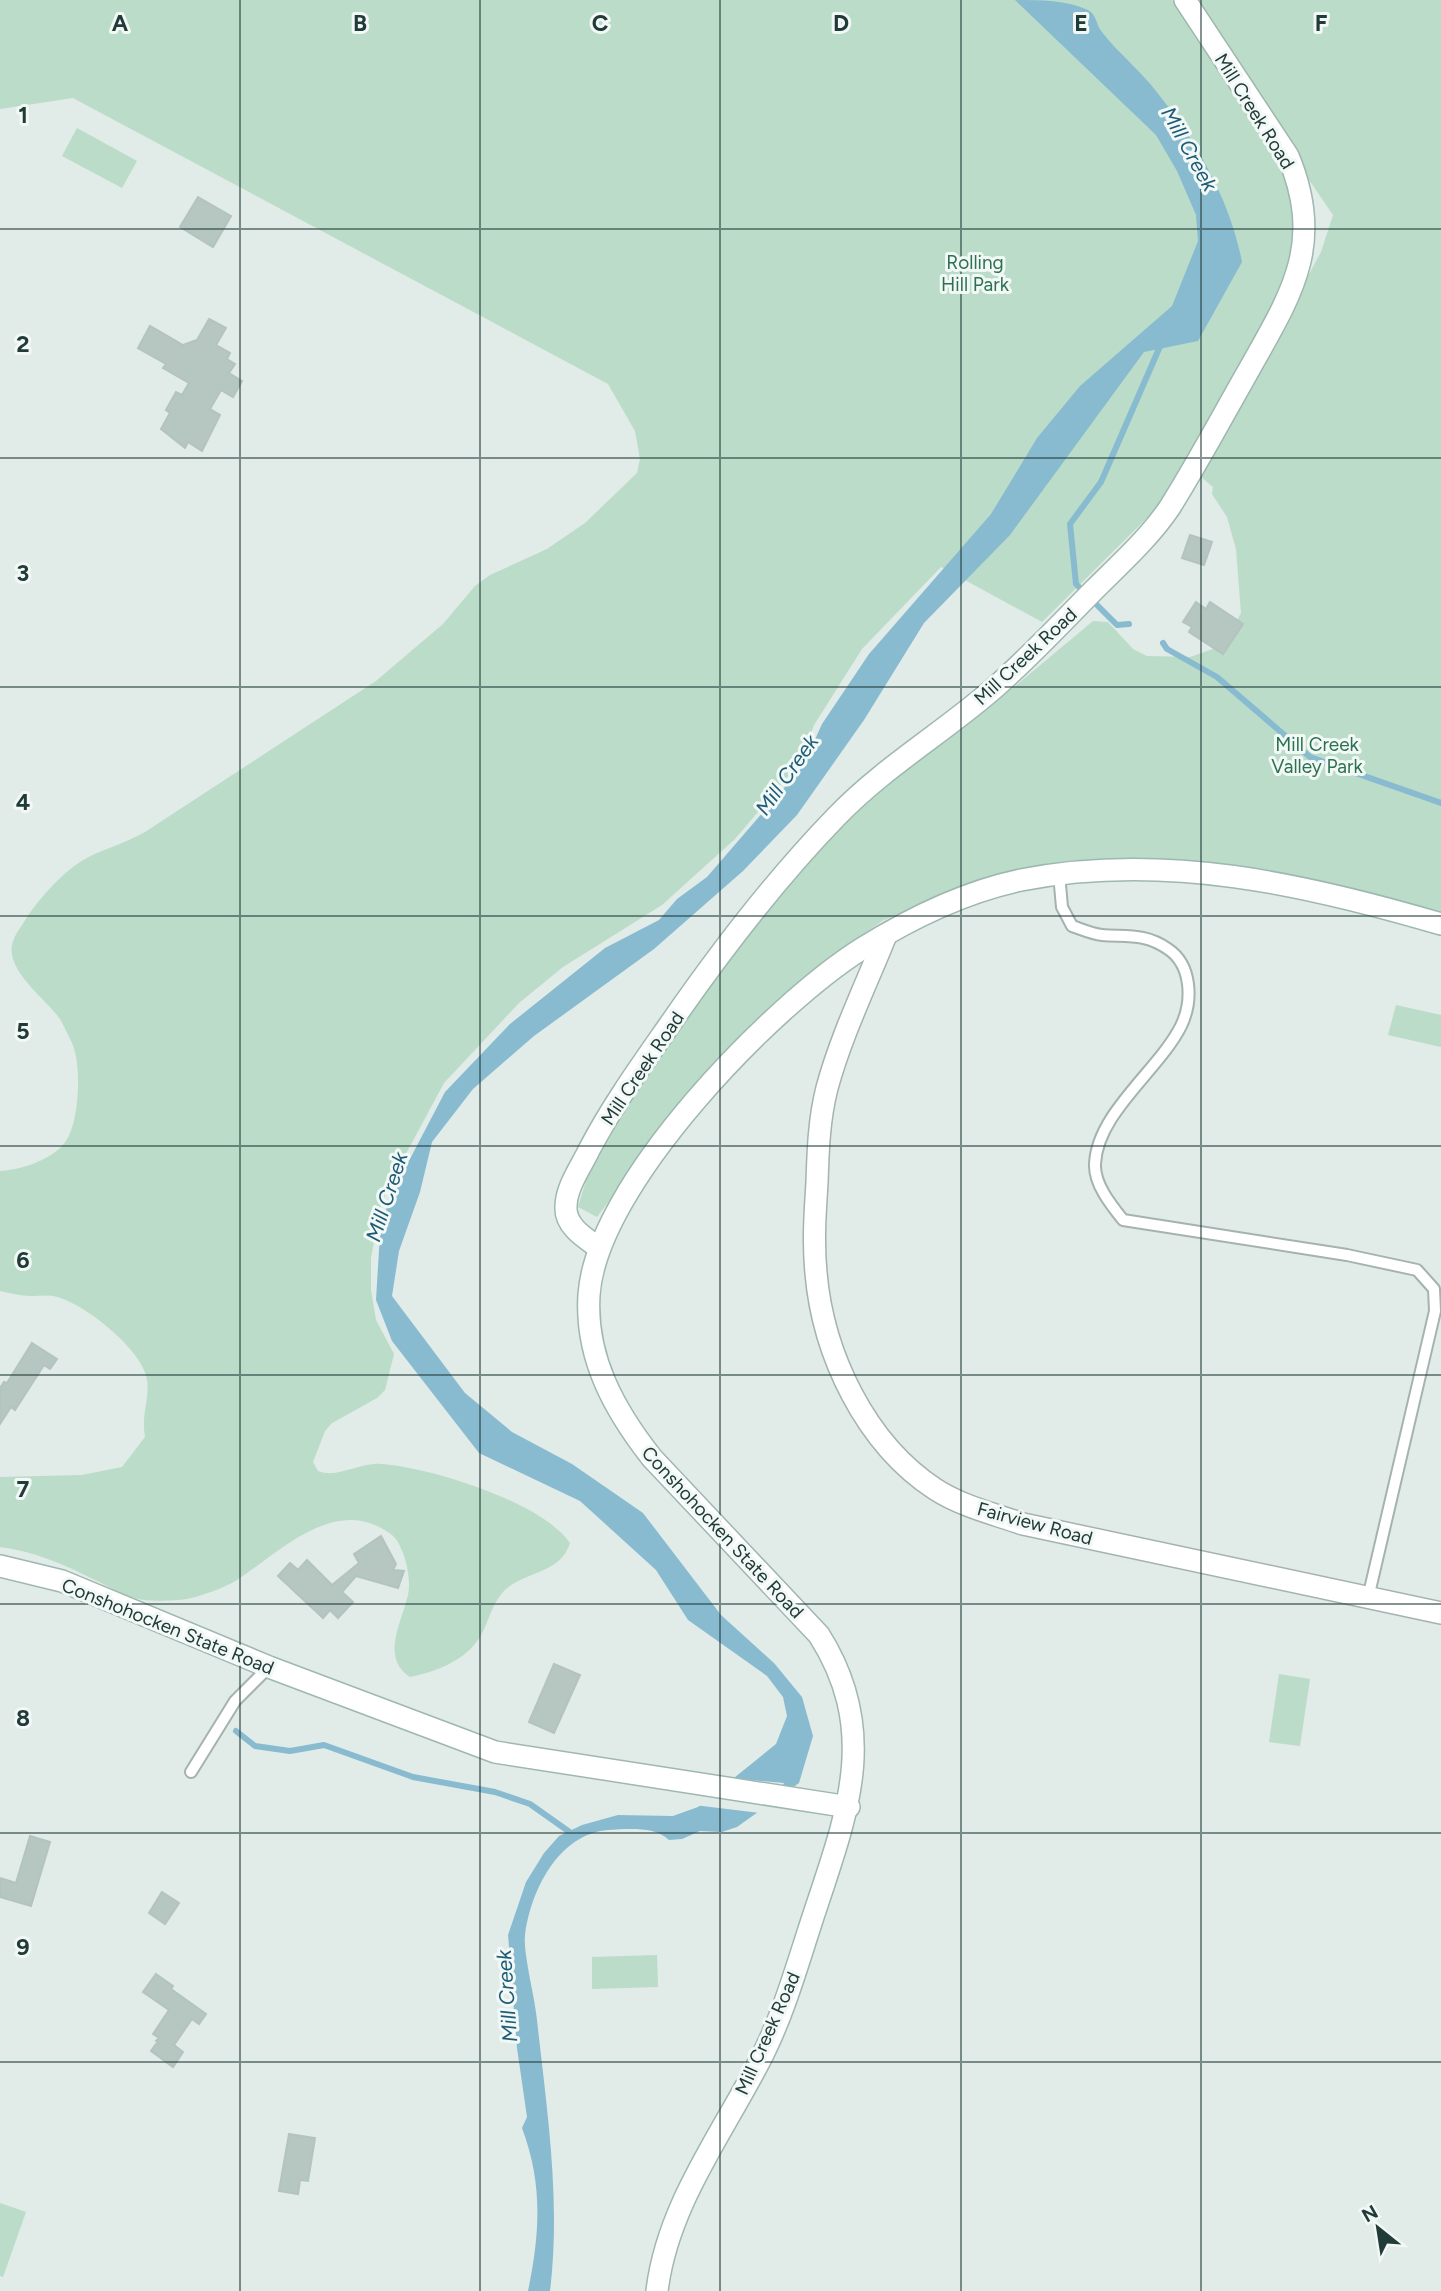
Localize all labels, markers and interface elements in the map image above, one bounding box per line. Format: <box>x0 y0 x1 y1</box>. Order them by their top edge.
text: A <box>112 9 129 37</box>
text: B <box>353 9 367 37</box>
text: C <box>592 9 609 37</box>
text: D <box>833 9 849 37</box>
text: E <box>1074 9 1088 37</box>
text: F <box>1315 9 1328 37</box>
street label: Mill Creek Road <box>1210 49 1299 173</box>
text: 1 <box>18 101 28 129</box>
water label: Mill Creek <box>1156 102 1223 196</box>
park label: Rolling Hill Park <box>941 251 1010 296</box>
text: 2 <box>16 330 30 358</box>
text: 3 <box>17 559 29 587</box>
street label: Mill Creek Road <box>969 603 1081 710</box>
water label: Mill Creek <box>750 729 824 820</box>
park label: Mill Creek Valley Park <box>1271 733 1363 778</box>
text: 4 <box>16 788 30 816</box>
street label: Mill Creek Road <box>596 1007 689 1129</box>
text: 5 <box>16 1017 30 1045</box>
water label: Mill Creek <box>360 1148 413 1245</box>
text: 6 <box>16 1246 30 1274</box>
street label: Conshohocken State Road <box>637 1442 808 1623</box>
text: 7 <box>17 1475 30 1503</box>
street label: Fairview Road <box>975 1497 1095 1550</box>
street label: Conshohocken State Road <box>58 1573 277 1680</box>
text: 8 <box>16 1704 30 1732</box>
text: 9 <box>16 1933 30 1961</box>
water label: Mill Creek <box>491 1948 522 2043</box>
street label: Mill Creek Road <box>730 1968 805 2098</box>
north arrow <box>1343 2193 1413 2263</box>
text: N <box>1358 2200 1382 2227</box>

